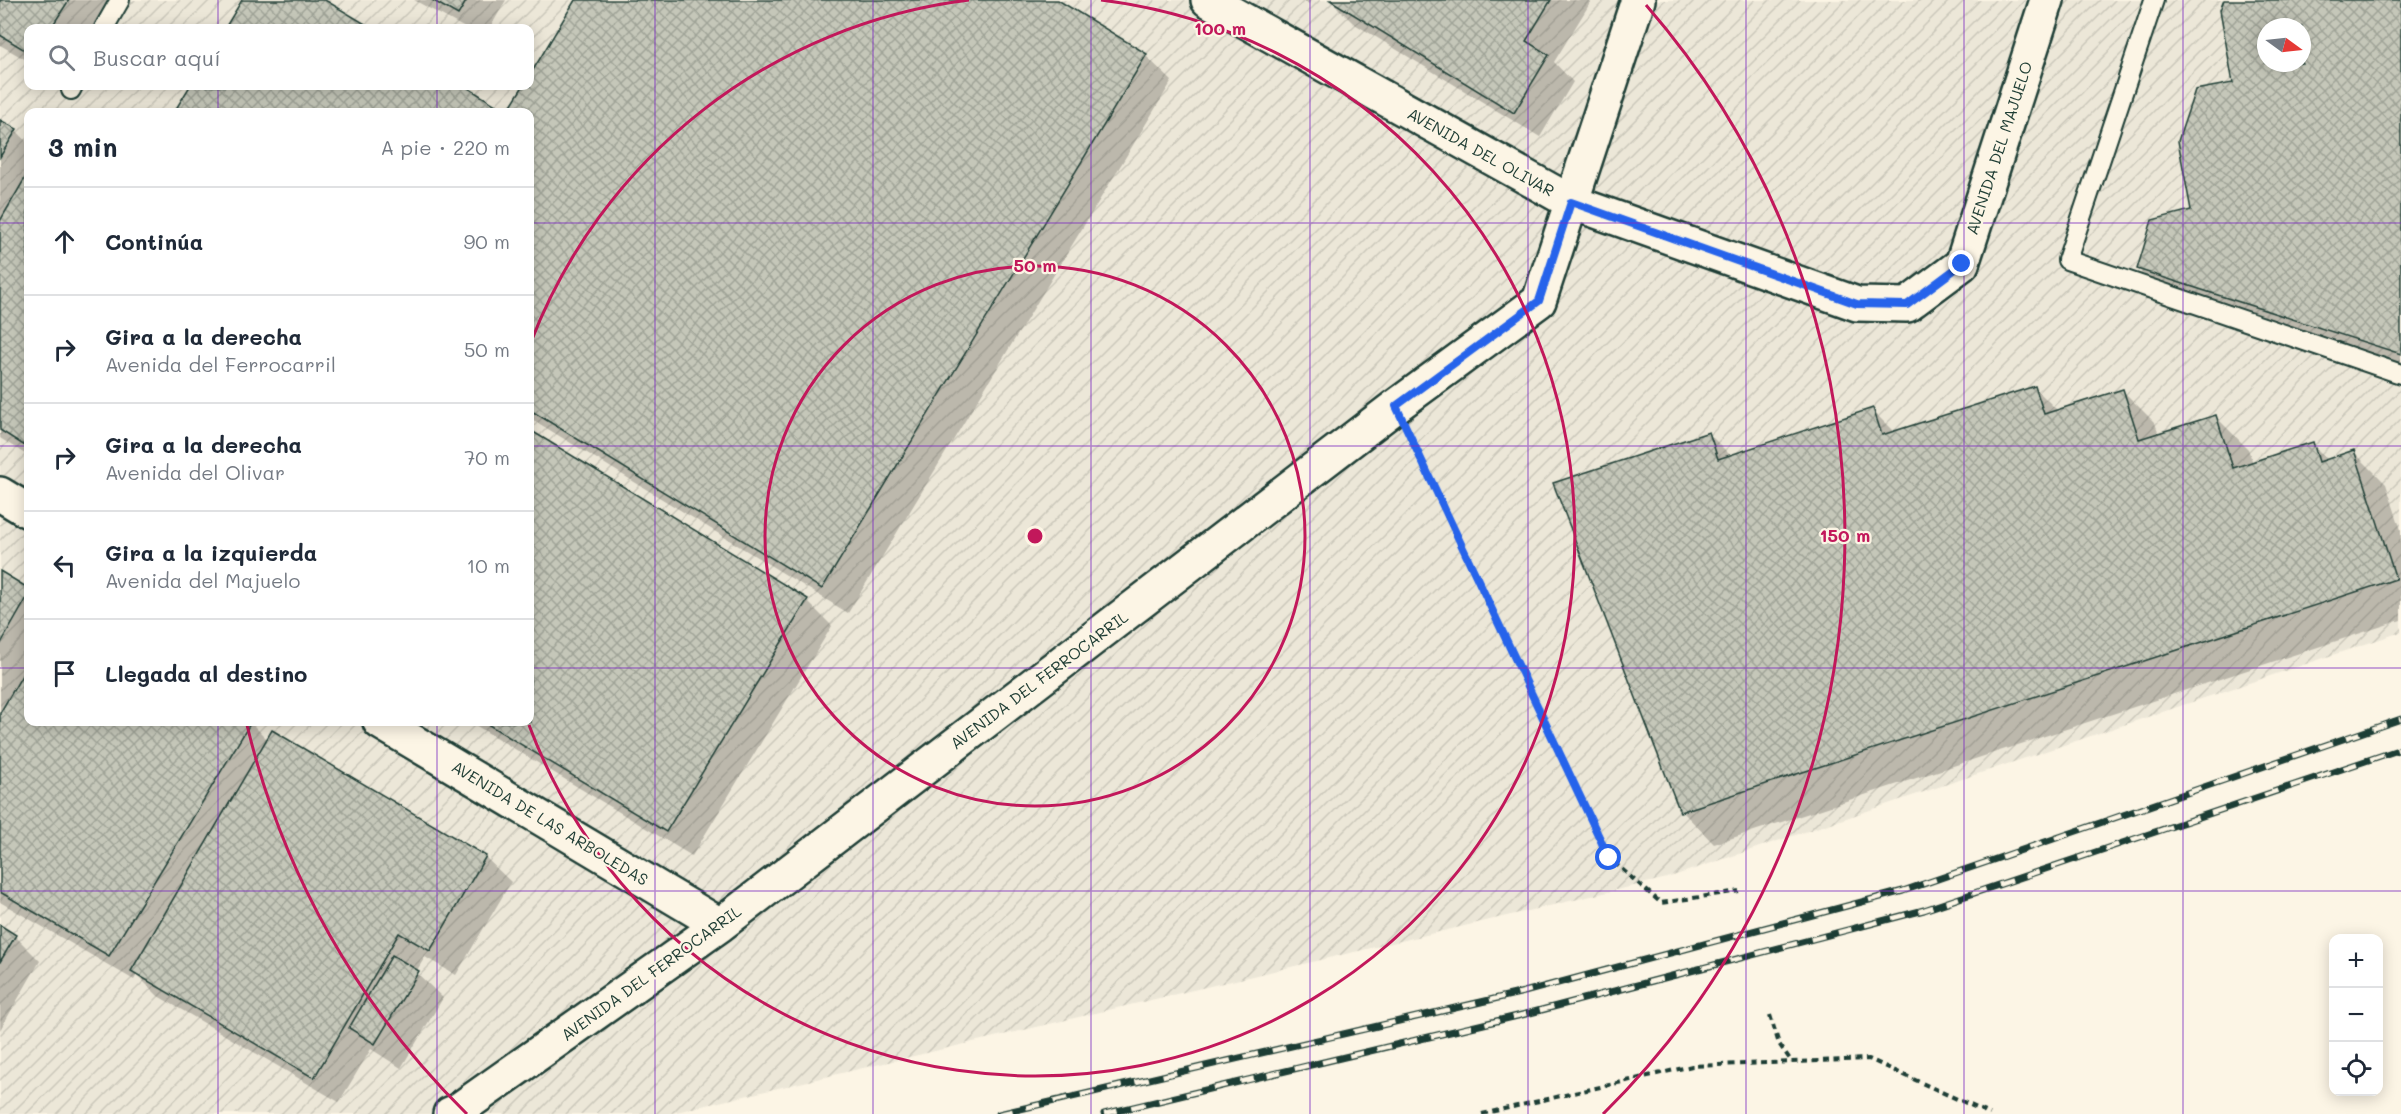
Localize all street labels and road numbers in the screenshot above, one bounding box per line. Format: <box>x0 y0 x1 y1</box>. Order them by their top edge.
street label: AVENIDA DEL MAJUELO <box>1961 58 2037 237</box>
street label: AVENIDA DEL OLIVAR <box>1404 102 1559 201</box>
street label: AVENIDA DEL FERROCARRIL <box>946 605 1132 753</box>
street label: AVENIDA DE LAS ARBOLEDAS <box>448 755 652 890</box>
street label: AVENIDA DEL FERROCARRIL <box>557 900 745 1045</box>

